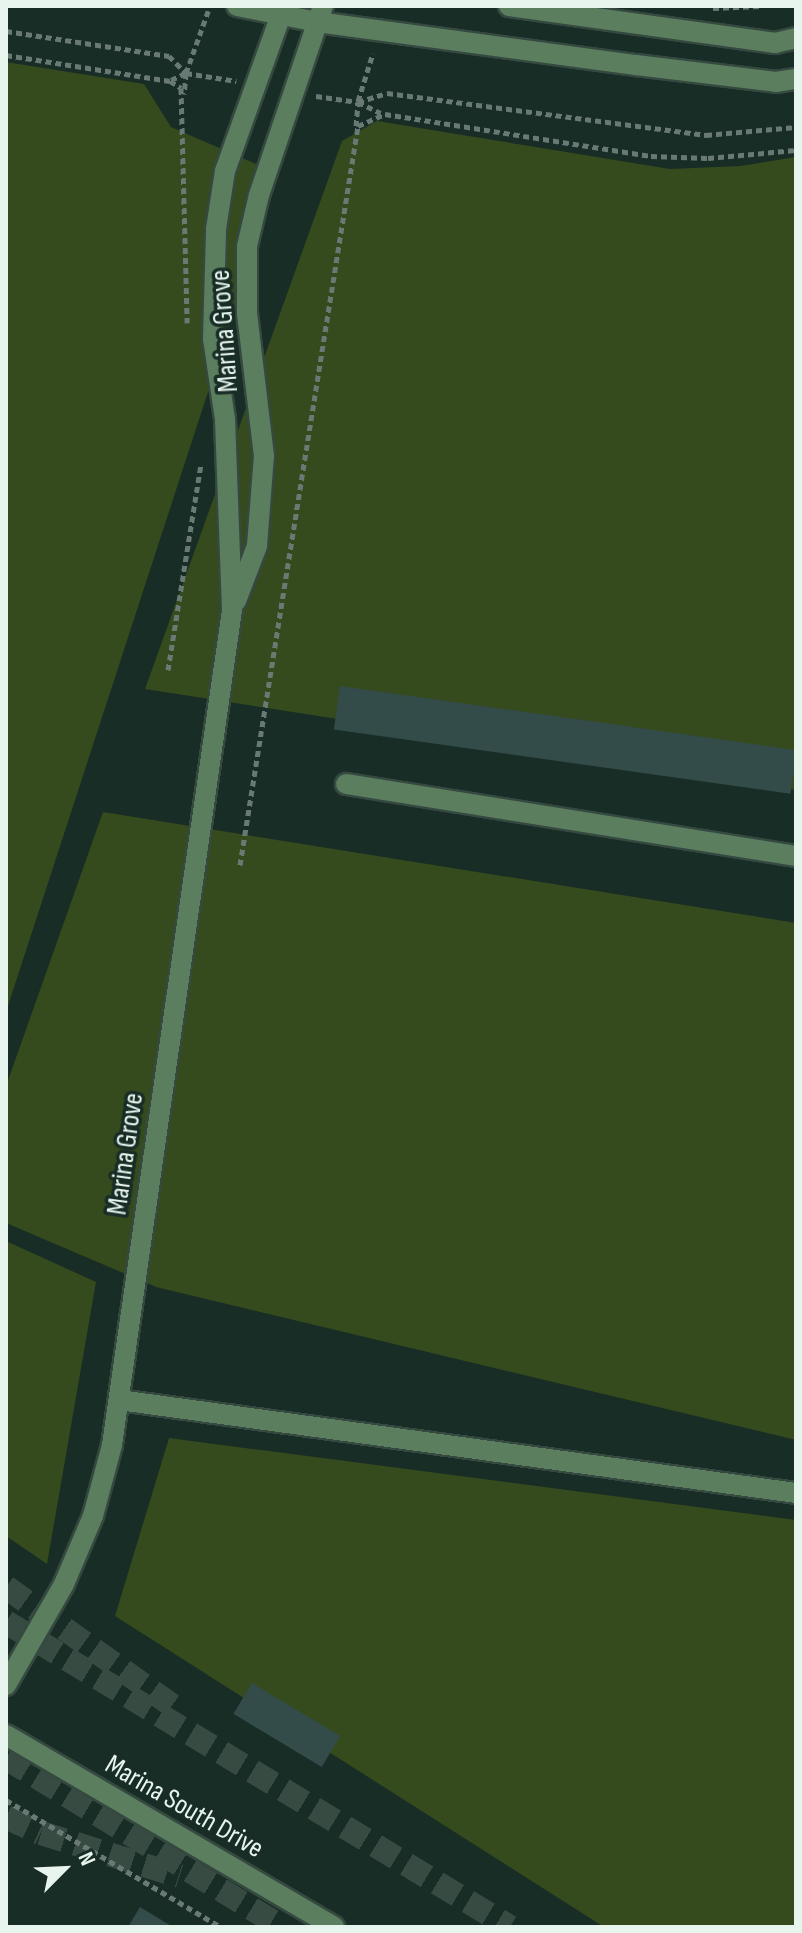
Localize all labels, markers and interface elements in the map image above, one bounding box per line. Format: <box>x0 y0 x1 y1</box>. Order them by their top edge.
street label: Marina Grove <box>204 269 246 393</box>
street label: Marina Grove <box>101 1091 151 1217</box>
street label: Marina South Drive <box>99 1748 269 1866</box>
north arrow <box>24 1829 104 1909</box>
text: N <box>72 1848 101 1870</box>

